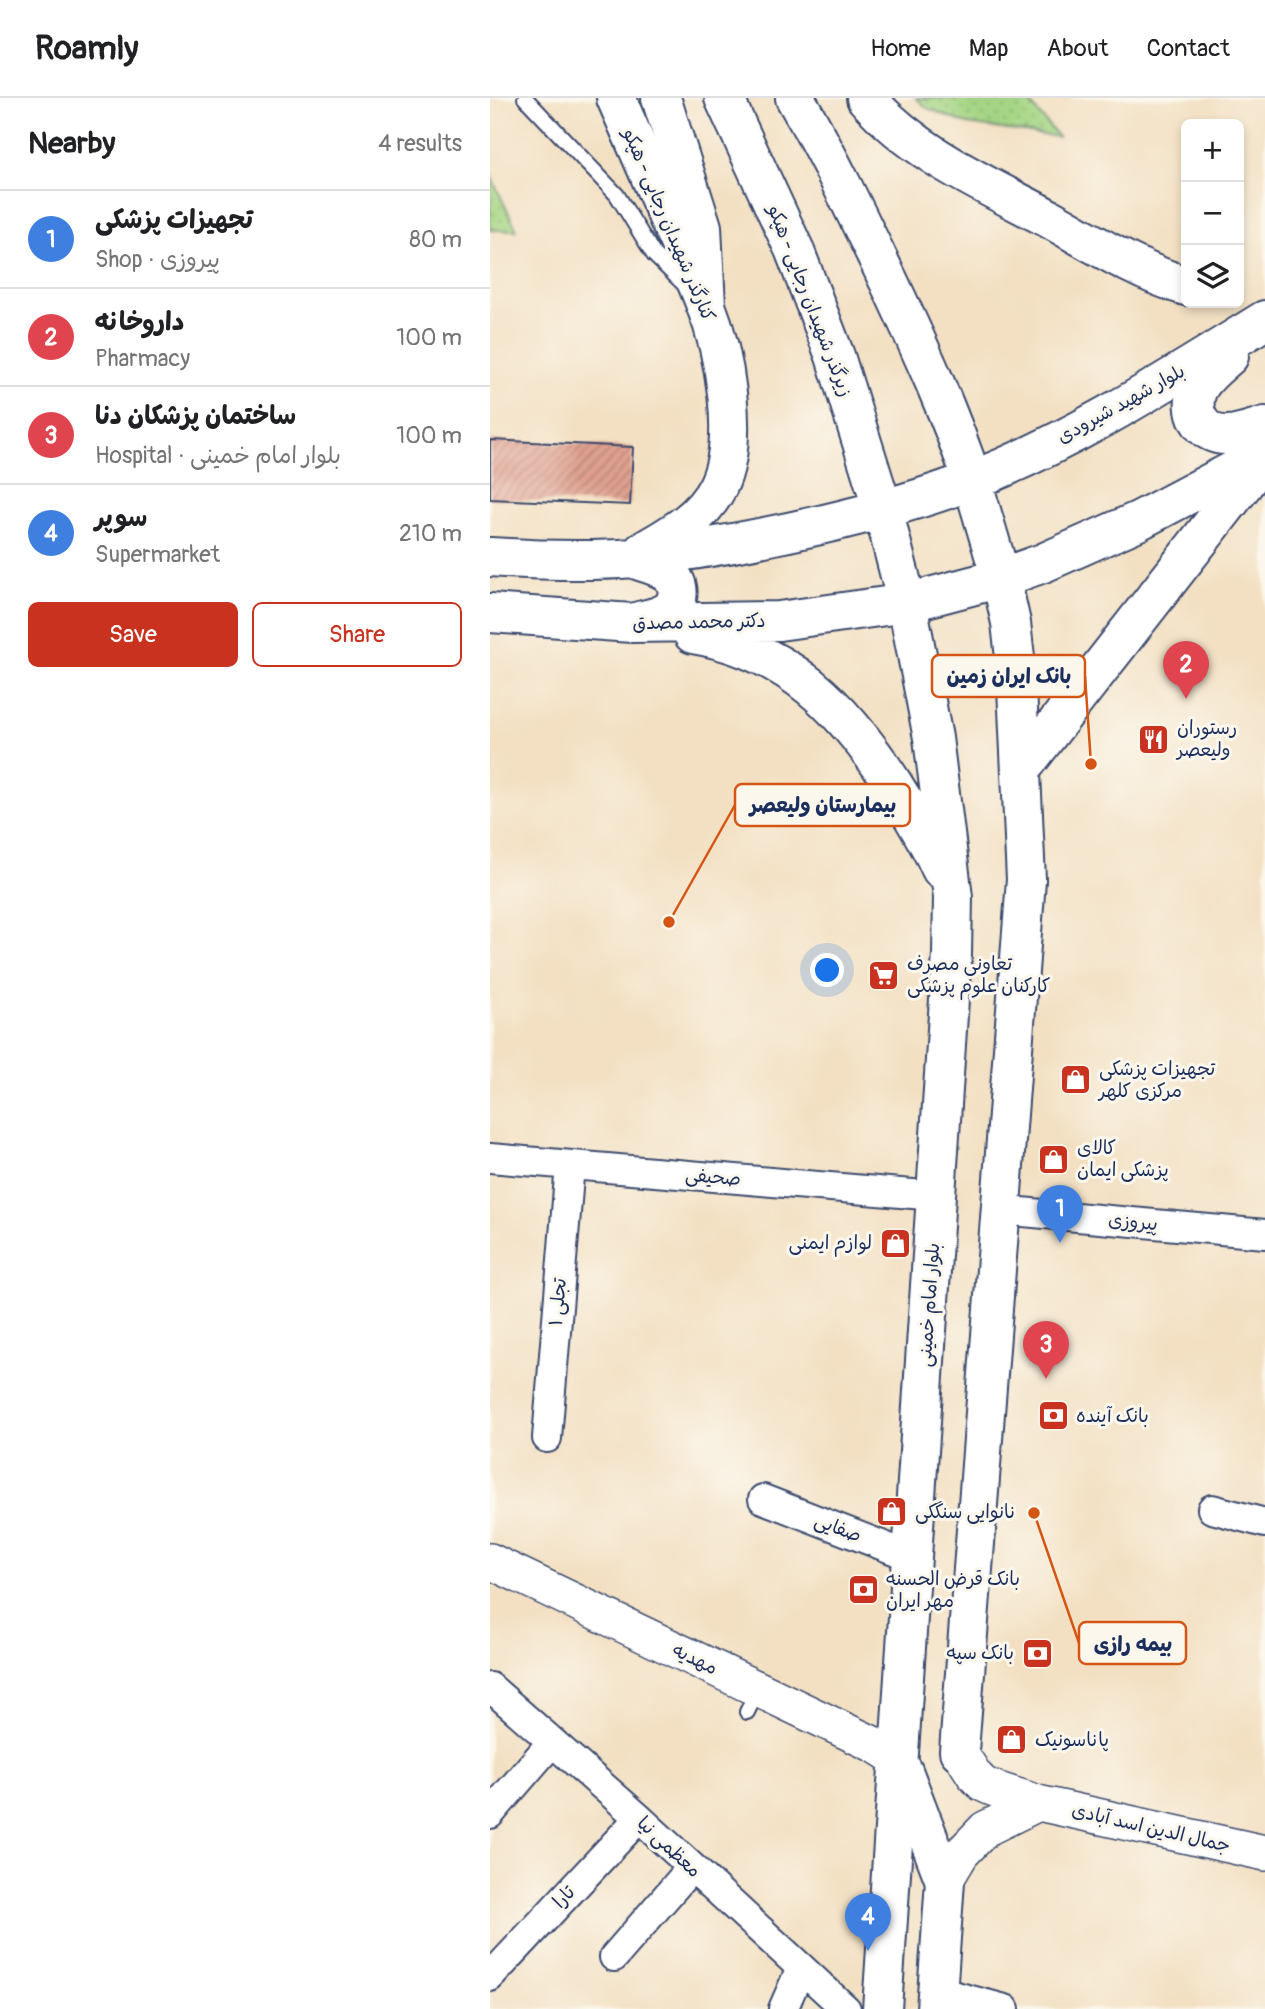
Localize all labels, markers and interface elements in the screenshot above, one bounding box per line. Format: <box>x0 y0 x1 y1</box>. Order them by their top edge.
text: Roamly <box>35 28 138 69</box>
text: Home <box>870 34 931 63</box>
text: Map <box>969 34 1009 63</box>
text: About <box>1047 34 1109 63</box>
text: Contact <box>1147 34 1230 63</box>
map controls <box>1181 119 1244 308</box>
button: + <box>1181 119 1244 182</box>
street label: کنارگذر شهیدان رجایی - هپکو <box>617 123 721 325</box>
text: Nearby <box>28 125 115 162</box>
text: 4 results <box>378 129 462 158</box>
button: − <box>1181 182 1244 245</box>
street label: زیرگذر شهیدان رجایی - هپکو <box>762 200 858 400</box>
text: تجهیزات پزشکی <box>95 204 253 236</box>
text: 1 <box>47 225 56 254</box>
text: 80 m <box>409 225 462 254</box>
text: Shop · پیروزی <box>95 245 220 274</box>
button: layers <box>1181 245 1244 308</box>
text: داروخانه <box>95 306 184 338</box>
text: 2 <box>45 323 57 352</box>
text: 100 m <box>396 323 462 352</box>
text: Pharmacy <box>95 344 190 373</box>
street label: بلوار شهید شیرودی <box>1053 359 1189 449</box>
text: ساختمان پزشکان دنا <box>95 400 296 432</box>
text: 3 <box>45 421 57 450</box>
text: 100 m <box>396 421 462 450</box>
text: Hospital · بلوار امام خمینی <box>95 441 341 470</box>
text: سوپر <box>95 502 148 534</box>
text: 4 <box>44 519 58 548</box>
text: 210 m <box>399 519 462 548</box>
text: Supermarket <box>95 540 220 569</box>
button: Save <box>28 602 238 667</box>
button: Share <box>252 602 462 667</box>
street label: دکتر محمد مصدق <box>632 609 766 635</box>
pin: 2 <box>1163 641 1209 699</box>
callout: بانک ایران زمین <box>932 655 1085 697</box>
text: بانک ایران زمین <box>947 663 1071 690</box>
place label: رستوران ولیعصر <box>1175 716 1237 762</box>
restaurant icon: رستوران ولیعصر <box>1137 722 1171 756</box>
callout: بیمارستان ولیعصر <box>735 784 910 826</box>
text: بیمارستان ولیعصر <box>748 792 896 819</box>
place label: تعاونی مصرف کارکنان علوم پزشکی <box>907 952 1050 1000</box>
your location <box>810 953 844 987</box>
supermarket icon: تعاونی مصرف کارکنان علوم پزشکی <box>867 958 901 992</box>
place label: تجهیزات پزشکی مرکزی کلهر <box>1097 1057 1216 1103</box>
shop icon: تجهیزات پزشکی مرکزی کلهر <box>1059 1063 1093 1097</box>
place label: کالای پزشکی ایمان <box>1077 1136 1169 1182</box>
shop icon: کالای پزشکی ایمان <box>1037 1142 1071 1176</box>
street label: صحیفی <box>684 1163 742 1191</box>
pin: 1 <box>1037 1185 1083 1243</box>
street label: پیروزی <box>1107 1208 1159 1236</box>
shop icon: لوازم ایمنی <box>878 1226 912 1260</box>
place label: لوازم ایمنی <box>788 1231 872 1257</box>
street label: بلوار امام خمینی <box>913 1242 947 1368</box>
street label: تجلی ١ <box>544 1276 572 1327</box>
pin: 3 <box>1023 1321 1069 1379</box>
bank icon: بانک آینده <box>1036 1399 1070 1433</box>
place label: بانک آینده <box>1076 1404 1149 1428</box>
shop icon: نانوایی سنگکی <box>875 1495 909 1529</box>
place label: نانوایی سنگکی <box>915 1500 1016 1524</box>
street label: صفایی <box>811 1508 865 1548</box>
place label: بانک قرض الحسنه مهر ایران <box>886 1567 1020 1613</box>
bank icon: بانک قرض الحسنه مهر ایران <box>846 1573 880 1607</box>
callout: بیمه رازی <box>1079 1622 1186 1664</box>
text: بیمه رازی <box>1094 1631 1172 1658</box>
bank icon: بانک سپه <box>1020 1636 1054 1670</box>
street label: مهدیه <box>668 1638 722 1680</box>
place label: بانک سپه <box>946 1641 1014 1665</box>
shop icon: پاناسونیک <box>995 1723 1029 1757</box>
place label: پاناسونیک <box>1035 1728 1109 1752</box>
street label: جمال الدین اسد آبادی <box>1069 1798 1233 1858</box>
street label: معظمی نیا <box>632 1811 706 1883</box>
street label: تارا <box>548 1880 581 1913</box>
pin: 4 <box>845 1893 891 1951</box>

